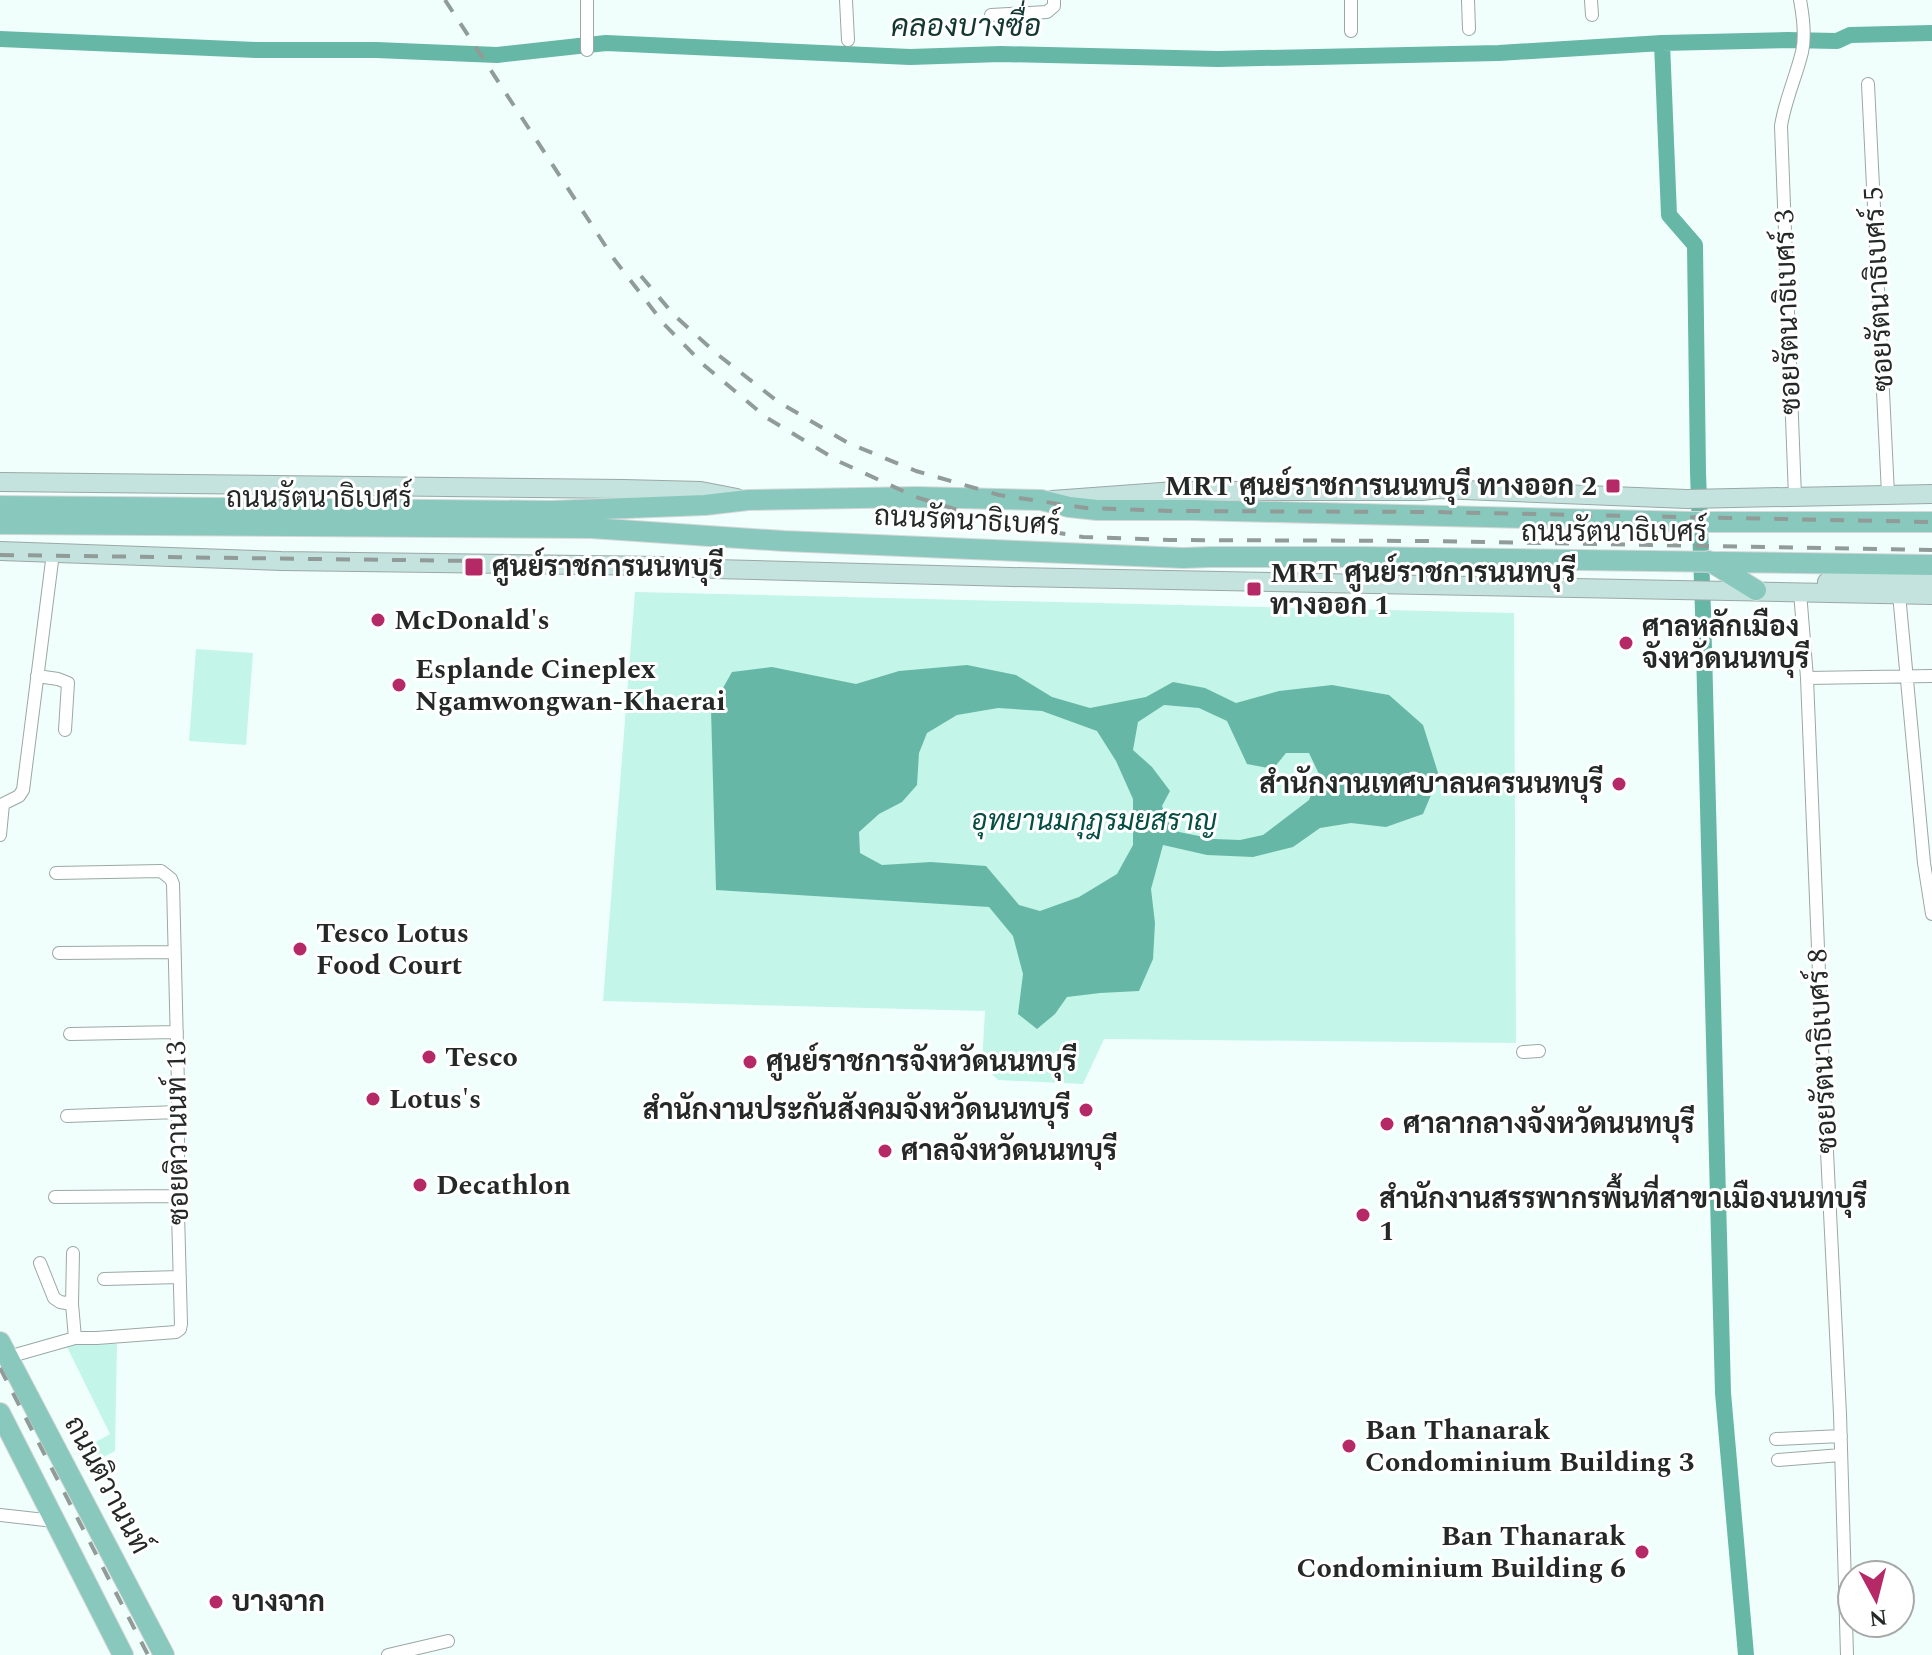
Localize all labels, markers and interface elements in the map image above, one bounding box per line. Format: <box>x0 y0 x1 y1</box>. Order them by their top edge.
water label: คลองบางซื่อ <box>891 0 1041 50</box>
street label: ซอยรัตนาธิเบศร์ 5 <box>1852 186 1906 392</box>
street label: ซอยรัตนาธิเบศร์ 3 <box>1763 209 1813 415</box>
place label: MRT ศูนย์ราชการนนทบุรี ทางออก 2 <box>1165 465 1597 508</box>
street label: ถนนรัตนาธิเบศร์ <box>226 477 412 520</box>
marker: MRT ศูนย์ราชการนนทบุรี ทางออก 2 <box>1604 477 1622 495</box>
street label: ถนนรัตนาธิเบศร์ <box>873 495 1061 547</box>
street label: ถนนรัตนาธิเบศร์ <box>1521 511 1707 554</box>
place label: ศูนย์ราชการนนทบุรี <box>492 546 723 589</box>
place label: MRT ศูนย์ราชการนนทบุรี ทางออก 1 <box>1270 552 1576 627</box>
marker: ศูนย์ราชการนนทบุรี <box>463 556 485 578</box>
marker: MRT ศูนย์ราชการนนทบุรี ทางออก 1 <box>1245 580 1263 598</box>
place label: McDonald's <box>394 599 550 642</box>
place label: ศาลหลักเมือง จังหวัดนนทบุรี <box>1642 606 1809 681</box>
marker: McDonald's <box>369 611 387 629</box>
marker: ศาลหลักเมือง จังหวัดนนทบุรี <box>1617 634 1635 652</box>
place label: Esplande Cineplex Ngamwongwan-Khaerai <box>415 648 726 723</box>
marker: Esplande Cineplex Ngamwongwan-Khaerai <box>390 676 408 694</box>
place label: สำนักงานเทศบาลนครนนทบุรี <box>1259 763 1603 806</box>
marker: สำนักงานเทศบาลนครนนทบุรี <box>1610 775 1628 793</box>
park label: อุทยานมกุฎรมยสราญ <box>971 800 1217 843</box>
place label: Tesco Lotus Food Court <box>316 912 469 987</box>
marker: Tesco Lotus Food Court <box>291 940 309 958</box>
street label: ซอยรัตนาธิเบศร์ 8 <box>1796 948 1850 1154</box>
place label: Tesco <box>445 1036 518 1079</box>
street label: ซอยติวานนท์ 13 <box>155 1041 201 1225</box>
place label: ศูนย์ราชการจังหวัดนนทบุรี <box>766 1041 1077 1084</box>
marker: Tesco <box>420 1048 438 1066</box>
marker: ศูนย์ราชการจังหวัดนนทบุรี <box>741 1053 759 1071</box>
place label: Lotus's <box>389 1078 481 1121</box>
place label: สำนักงานประกันสังคมจังหวัดนนทบุรี <box>642 1089 1070 1132</box>
marker: Lotus's <box>364 1090 382 1108</box>
marker: สำนักงานประกันสังคมจังหวัดนนทบุรี <box>1077 1101 1095 1119</box>
place label: ศาลากลางจังหวัดนนทบุรี <box>1403 1103 1695 1146</box>
marker: ศาลากลางจังหวัดนนทบุรี <box>1378 1115 1396 1133</box>
place label: ศาลจังหวัดนนทบุรี <box>901 1130 1117 1173</box>
marker: ศาลจังหวัดนนทบุรี <box>876 1142 894 1160</box>
place label: Decathlon <box>436 1164 571 1207</box>
place label: สำนักงานสรรพากรพื้นที่สาขาเมืองนนทบุรี 1 <box>1379 1172 1867 1253</box>
marker: Decathlon <box>411 1176 429 1194</box>
marker: สำนักงานสรรพากรพื้นที่สาขาเมืองนนทบุรี 1 <box>1354 1206 1372 1224</box>
street label: ถนนติวานนท์ <box>53 1408 161 1562</box>
place label: Ban Thanarak Condominium Building 3 <box>1365 1409 1694 1484</box>
marker: Ban Thanarak Condominium Building 3 <box>1340 1437 1358 1455</box>
place label: Ban Thanarak Condominium Building 6 <box>1297 1515 1626 1590</box>
marker: Ban Thanarak Condominium Building 6 <box>1633 1543 1651 1561</box>
north arrow <box>1836 1559 1916 1639</box>
place label: บางจาก <box>232 1581 325 1624</box>
marker: บางจาก <box>207 1593 225 1611</box>
text: N <box>1867 1600 1889 1635</box>

